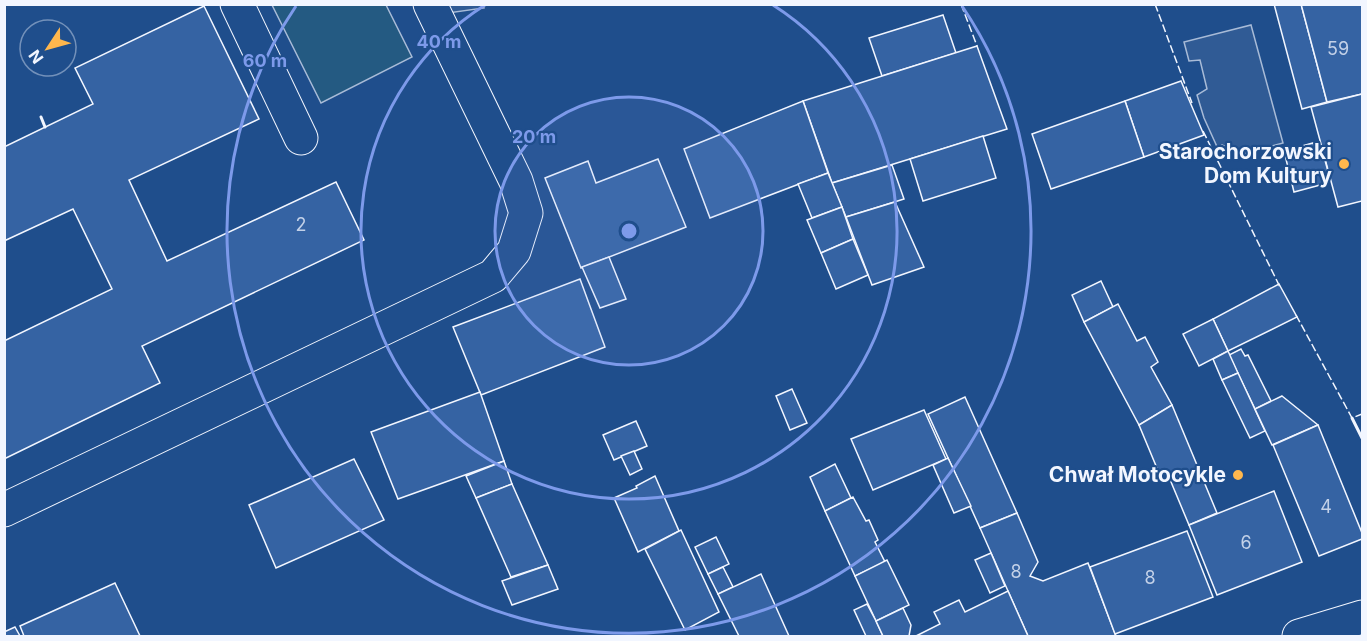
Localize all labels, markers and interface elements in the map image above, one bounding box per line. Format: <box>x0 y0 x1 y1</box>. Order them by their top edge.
north arrow <box>18 18 78 78</box>
text: 40 m <box>417 31 462 52</box>
house number: 59 <box>1327 38 1349 59</box>
text: N <box>24 46 48 68</box>
text: 60 m <box>243 50 287 71</box>
text: 20 m <box>512 126 556 147</box>
place label: Starochorzowski Dom Kultury <box>1159 139 1332 188</box>
marker: Starochorzowski Dom Kultury <box>1337 157 1351 171</box>
house number: 2 <box>296 214 306 235</box>
centre of rings <box>619 221 639 241</box>
place label: Chwał Motocykle <box>1049 462 1226 487</box>
marker: Chwał Motocykle <box>1231 468 1245 482</box>
house number: 4 <box>1320 496 1332 517</box>
house number: 6 <box>1240 532 1252 553</box>
house number: 8 <box>1010 561 1022 582</box>
house number: 8 <box>1144 567 1156 588</box>

